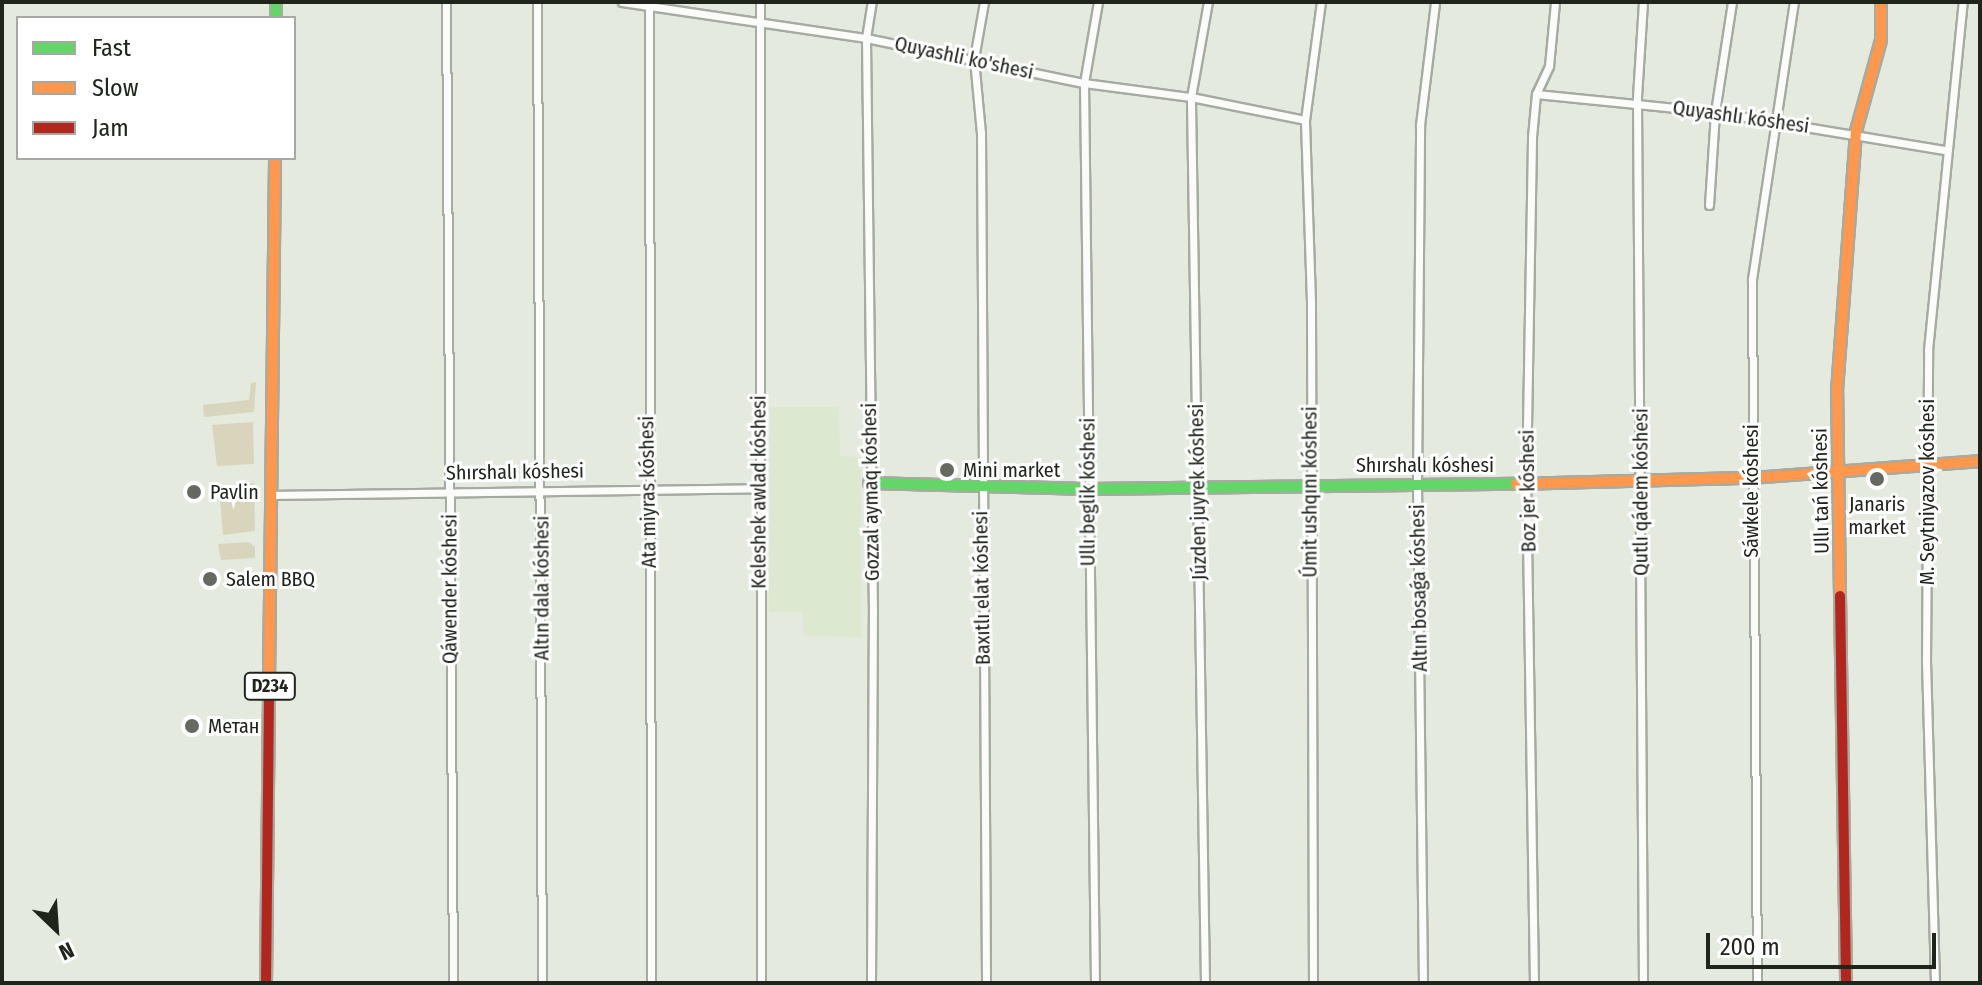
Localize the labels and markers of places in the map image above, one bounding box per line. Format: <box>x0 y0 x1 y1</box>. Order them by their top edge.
place label: Mini market <box>963 458 1060 482</box>
marker: Mini market <box>938 461 956 479</box>
marker: Janaris market <box>1868 470 1886 488</box>
place label: Pavlin <box>210 480 259 504</box>
marker: Pavlin <box>185 483 203 501</box>
place label: Janaris market <box>1848 492 1906 539</box>
place label: Salem BBQ <box>226 567 315 591</box>
marker: Salem BBQ <box>201 570 219 588</box>
place label: Метан <box>208 714 260 738</box>
marker: Метан <box>183 717 201 735</box>

